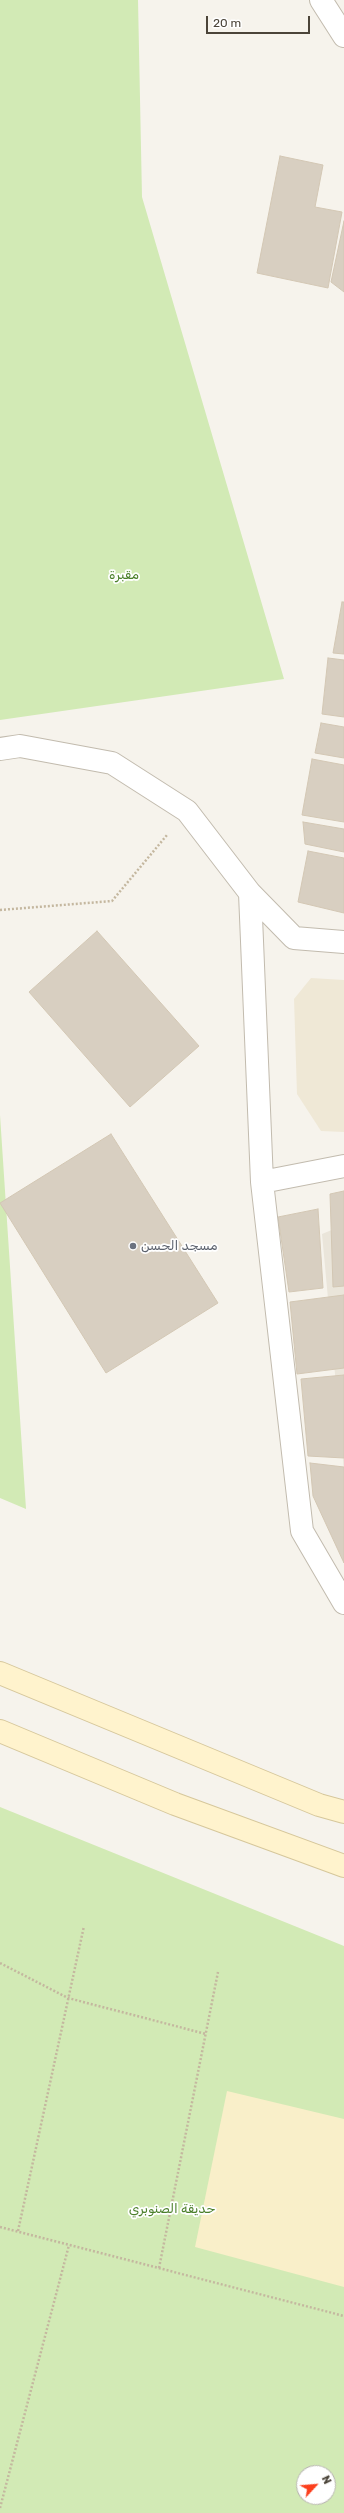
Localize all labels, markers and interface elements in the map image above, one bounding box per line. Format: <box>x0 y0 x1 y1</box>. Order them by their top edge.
scale bar <box>208 8 312 34</box>
text: 20 m <box>213 16 241 30</box>
park label: مقبرة <box>109 567 139 583</box>
place label: مسجد الحسن <box>141 1238 217 1254</box>
marker: مسجد الحسن <box>128 1241 138 1251</box>
park label: حديقة الصنوبري <box>129 2201 215 2217</box>
north arrow <box>296 2465 336 2505</box>
text: N <box>319 2474 334 2486</box>

